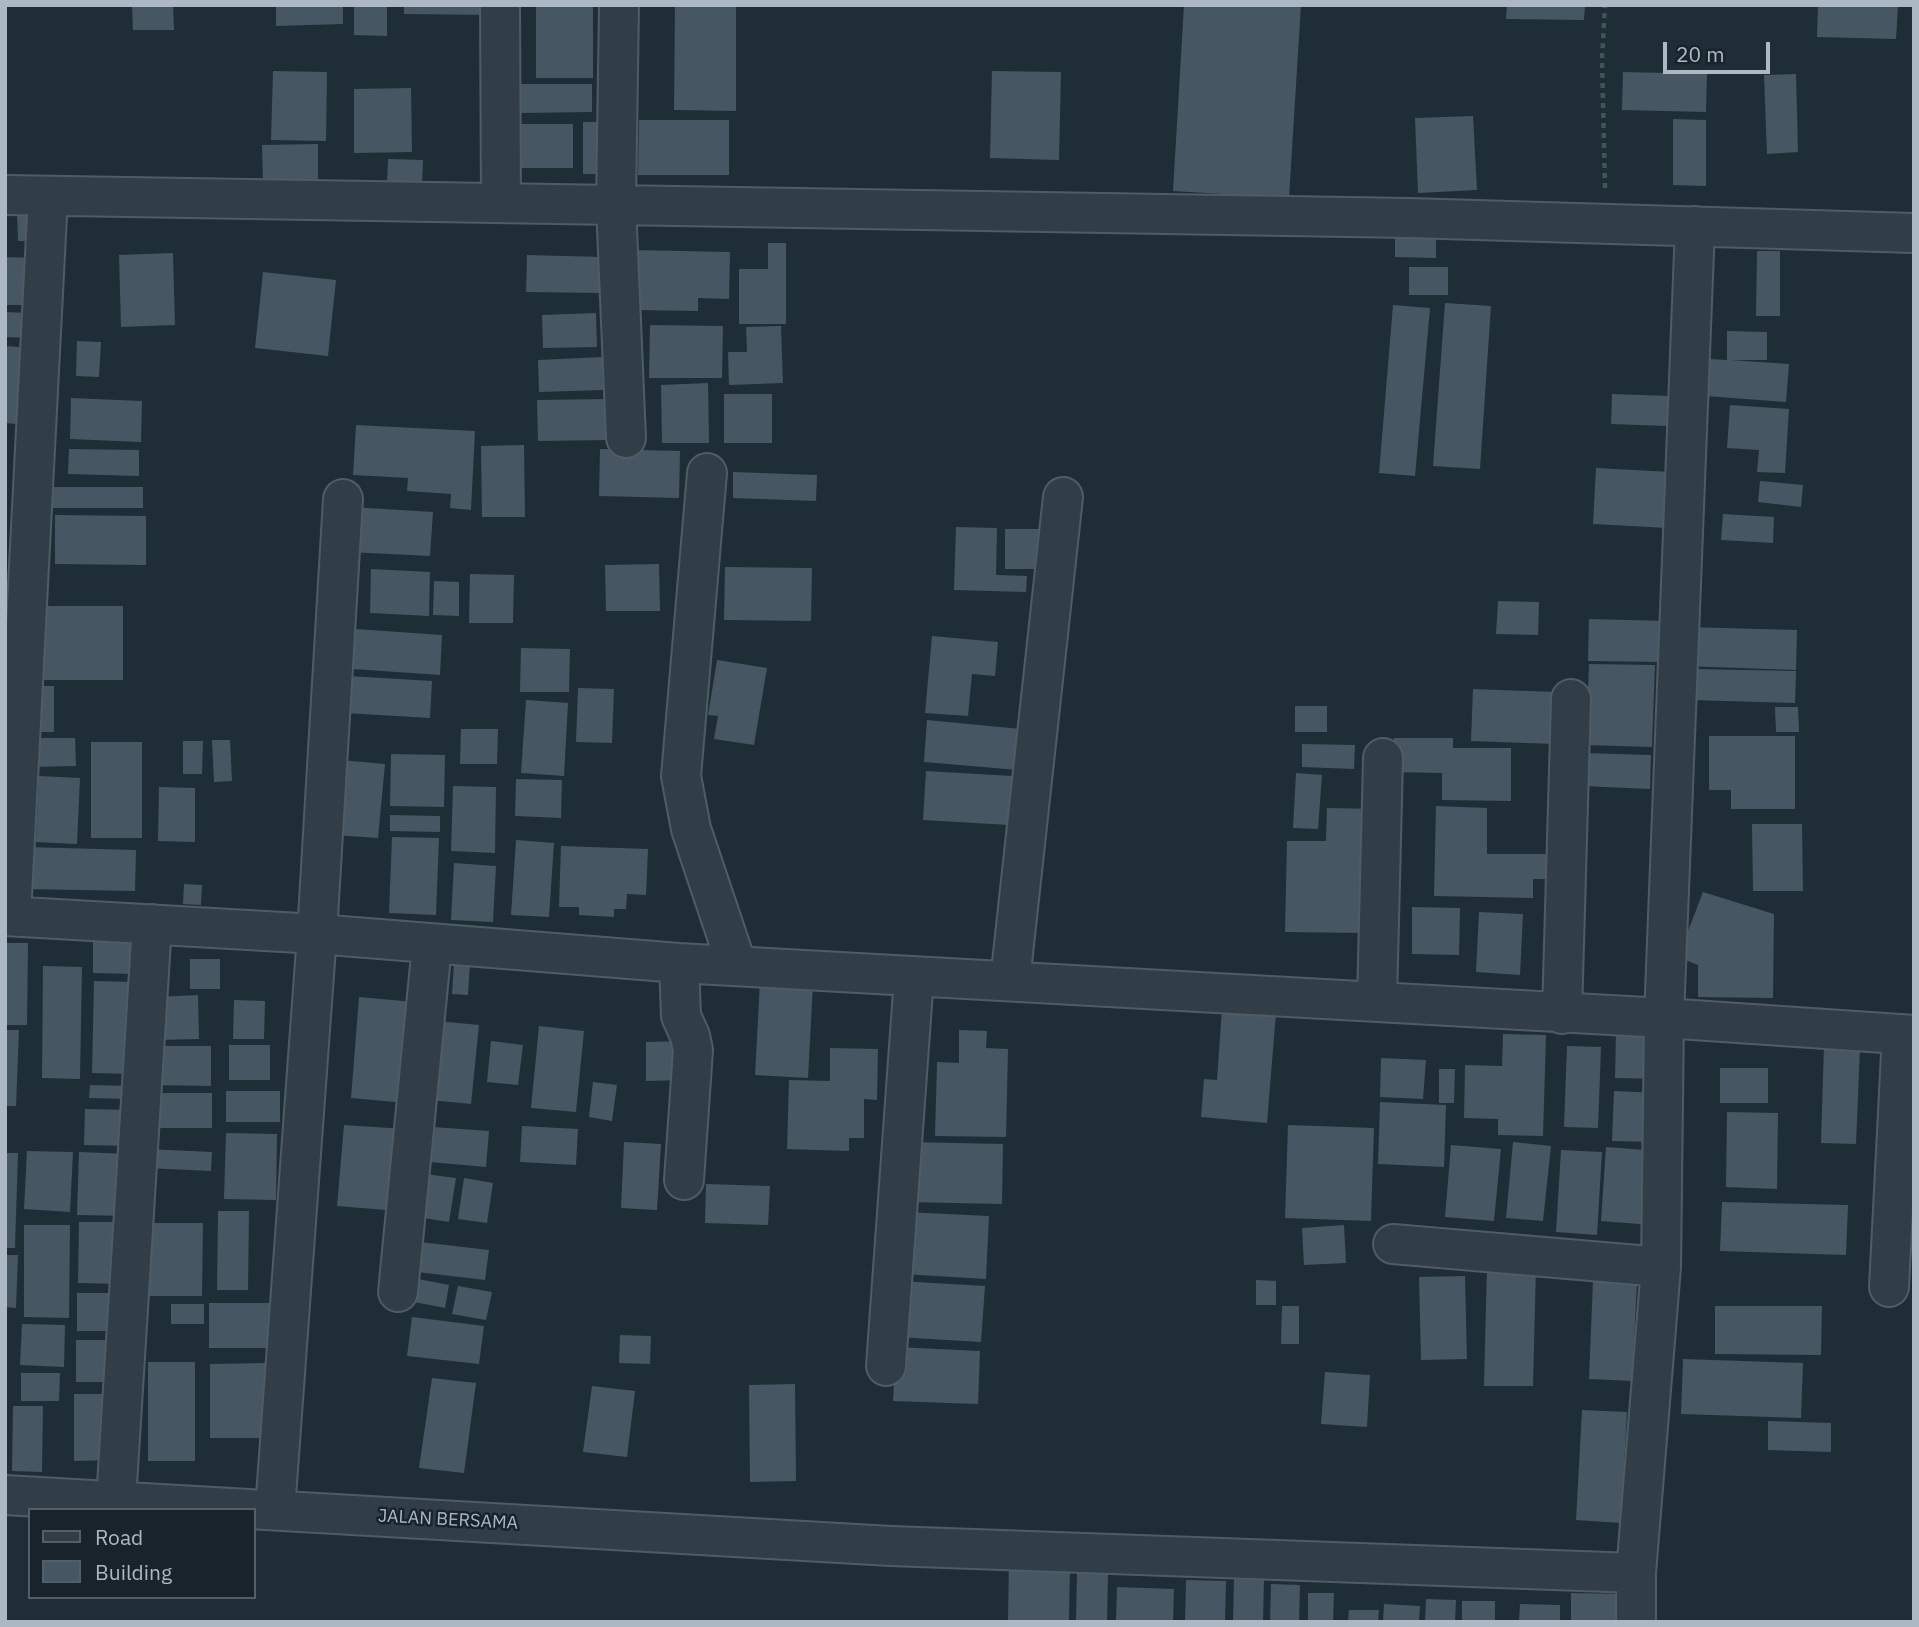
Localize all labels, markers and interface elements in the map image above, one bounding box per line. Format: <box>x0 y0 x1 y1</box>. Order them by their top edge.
scale bar <box>1667 28 1774 72</box>
text: 20 m <box>1676 40 1725 68</box>
street label: JALAN BERSAMA <box>377 1506 519 1534</box>
legend <box>28 1508 256 1599</box>
text: Road <box>95 1523 143 1551</box>
text: Building <box>95 1558 172 1586</box>

